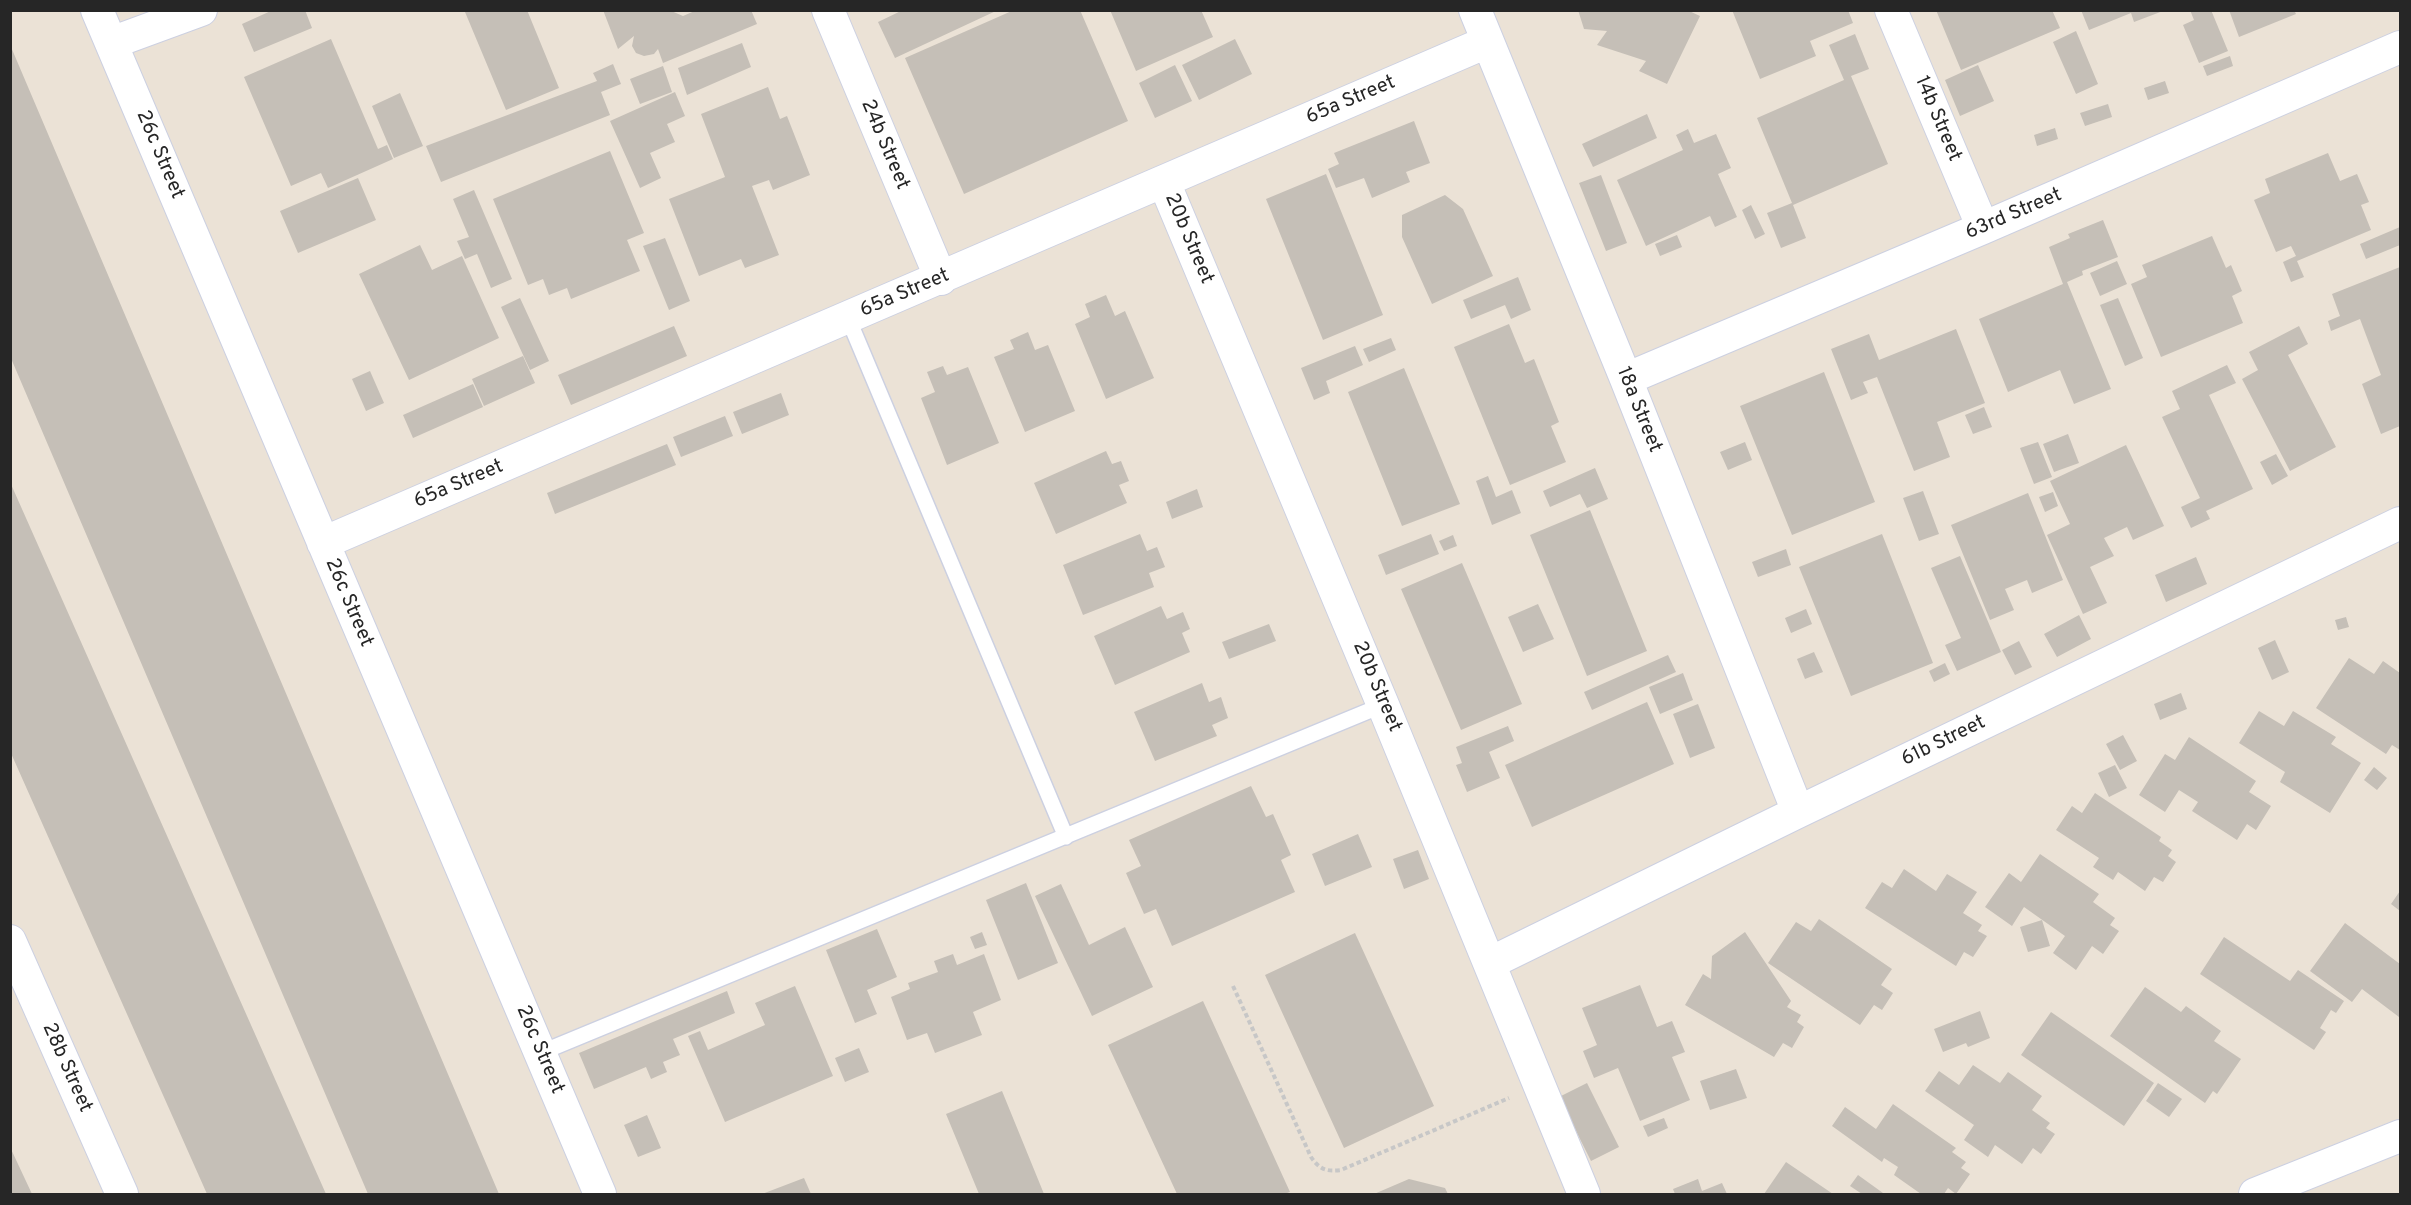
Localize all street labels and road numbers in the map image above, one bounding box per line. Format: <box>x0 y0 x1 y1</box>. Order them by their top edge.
street label: 65a Street <box>1303 71 1399 131</box>
street label: 14b Street <box>1908 73 1966 165</box>
street label: 24b Street <box>854 96 914 194</box>
street label: 26c Street <box>130 107 188 203</box>
street label: 63rd Street <box>1962 184 2066 246</box>
street label: 20b Street <box>1158 190 1218 288</box>
street label: 65a Street <box>857 264 953 324</box>
street label: 18a Street <box>1610 364 1666 456</box>
street label: 65a Street <box>411 455 507 515</box>
street label: 26c Street <box>319 555 377 651</box>
street label: 20b Street <box>1346 638 1406 736</box>
street label: 61b Street <box>1898 711 1990 773</box>
street label: 26c Street <box>510 1002 568 1098</box>
street label: 28b Street <box>36 1020 96 1116</box>

